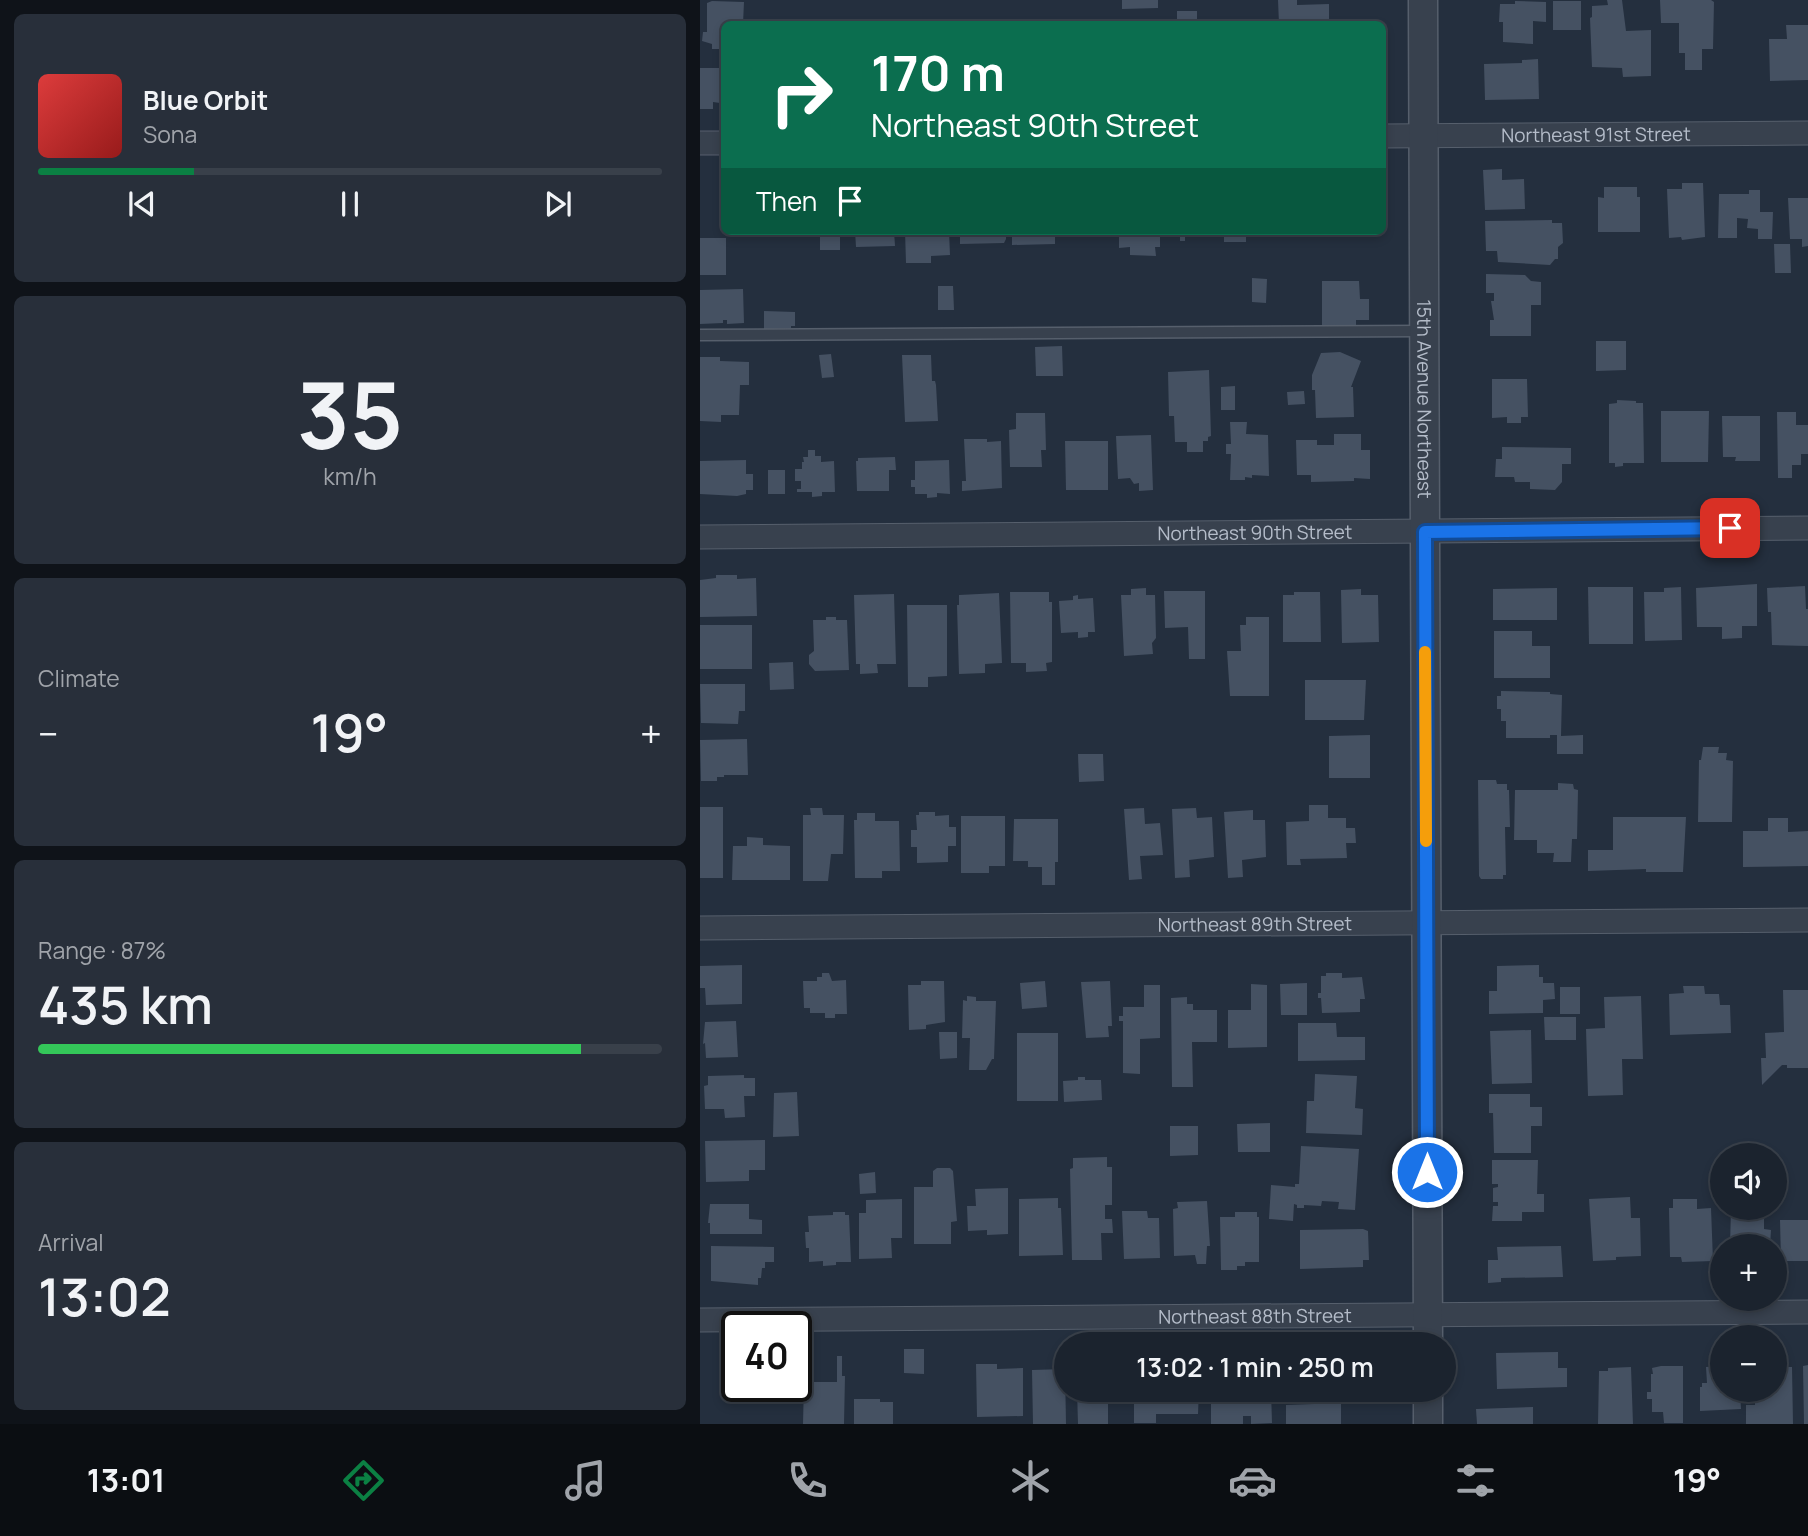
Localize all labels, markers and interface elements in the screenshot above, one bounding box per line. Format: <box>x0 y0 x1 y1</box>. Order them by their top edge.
text: 170 m <box>871 39 1005 106</box>
icon: right <box>756 49 847 140</box>
text: Blue Orbit <box>143 82 268 118</box>
text: Northeast 90th Street <box>871 103 1199 147</box>
text: Sona <box>143 118 197 150</box>
street label: Northeast 91st Street <box>1501 121 1691 148</box>
icon: arrive <box>831 182 869 220</box>
text: Then <box>756 183 817 219</box>
icon: previous <box>123 185 161 223</box>
icon: pause <box>331 185 369 223</box>
icon: next <box>539 185 577 223</box>
street label: 15th Avenue Northeast <box>1411 299 1438 499</box>
text: 35 <box>297 352 403 476</box>
text: km/h <box>323 460 377 492</box>
pin <box>1700 498 1760 558</box>
icon: arrive <box>1711 509 1749 547</box>
street label: Northeast 90th Street <box>1157 519 1353 546</box>
text: Climate <box>38 662 120 694</box>
text: 19° <box>310 697 388 768</box>
text: − <box>38 707 59 759</box>
text: + <box>640 707 662 759</box>
street label: Northeast 89th Street <box>1158 910 1352 938</box>
text: Range · 87% <box>38 934 166 966</box>
text: 435 km <box>38 969 213 1040</box>
position arrow <box>1390 1135 1464 1209</box>
map controls <box>1710 1143 1787 1402</box>
button: sound <box>1710 1143 1787 1220</box>
text: Arrival <box>38 1226 104 1258</box>
button: + <box>1710 1234 1787 1311</box>
text: 13:02 <box>38 1261 171 1332</box>
street label: Northeast 88th Street <box>1158 1302 1352 1330</box>
speed limit sign: 40 <box>721 1311 812 1402</box>
button: − <box>1710 1325 1787 1402</box>
text: 13:02 · 1 min · 250 m <box>1136 1349 1374 1385</box>
icon: directions <box>339 1456 388 1505</box>
icon: music <box>561 1456 610 1505</box>
icon: phone <box>783 1456 832 1505</box>
icon: climate <box>1006 1456 1055 1505</box>
icon: car <box>1228 1456 1277 1505</box>
icon: filters <box>1451 1456 1500 1505</box>
text: 13:01 <box>87 1458 165 1502</box>
text: 19° <box>1673 1458 1721 1502</box>

